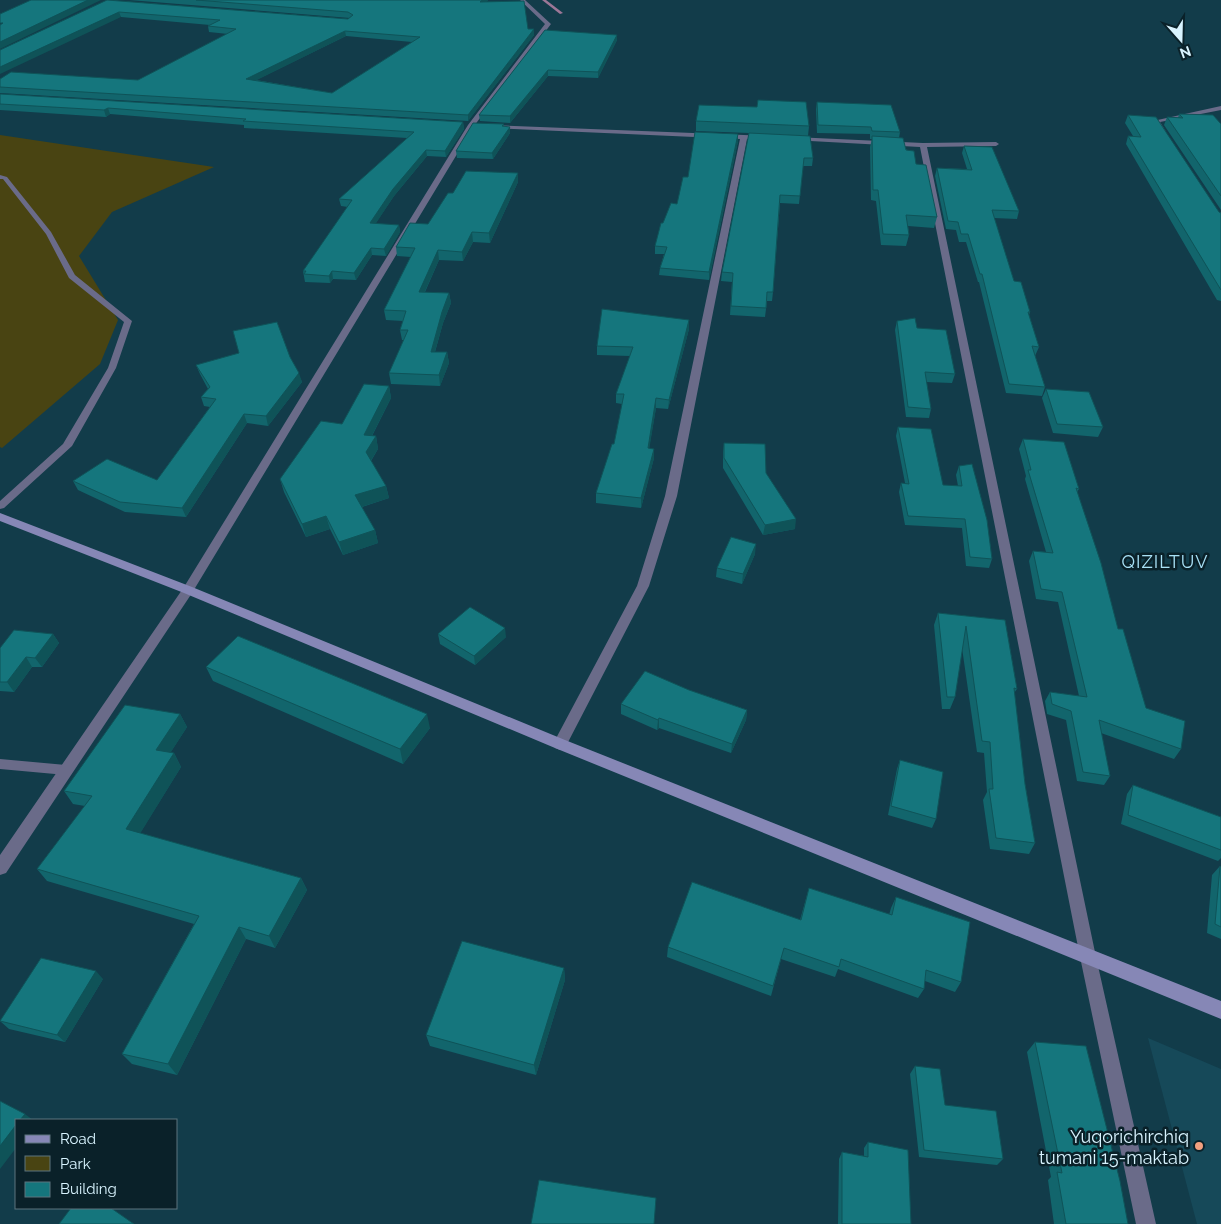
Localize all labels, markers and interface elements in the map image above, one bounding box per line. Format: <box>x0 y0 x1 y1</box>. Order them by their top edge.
north arrow <box>1156 15 1206 65</box>
text: N <box>1178 43 1193 62</box>
district label: QIZILTUV <box>1121 551 1209 572</box>
legend <box>15 1119 178 1209</box>
place label: Yuqorichirchiq tumani 15-maktab <box>1039 1126 1189 1168</box>
text: Road <box>60 1130 96 1148</box>
marker: Yuqorichirchiq tumani 15-maktab <box>1193 1140 1205 1152</box>
text: Park <box>60 1155 91 1173</box>
text: Building <box>60 1180 117 1198</box>

